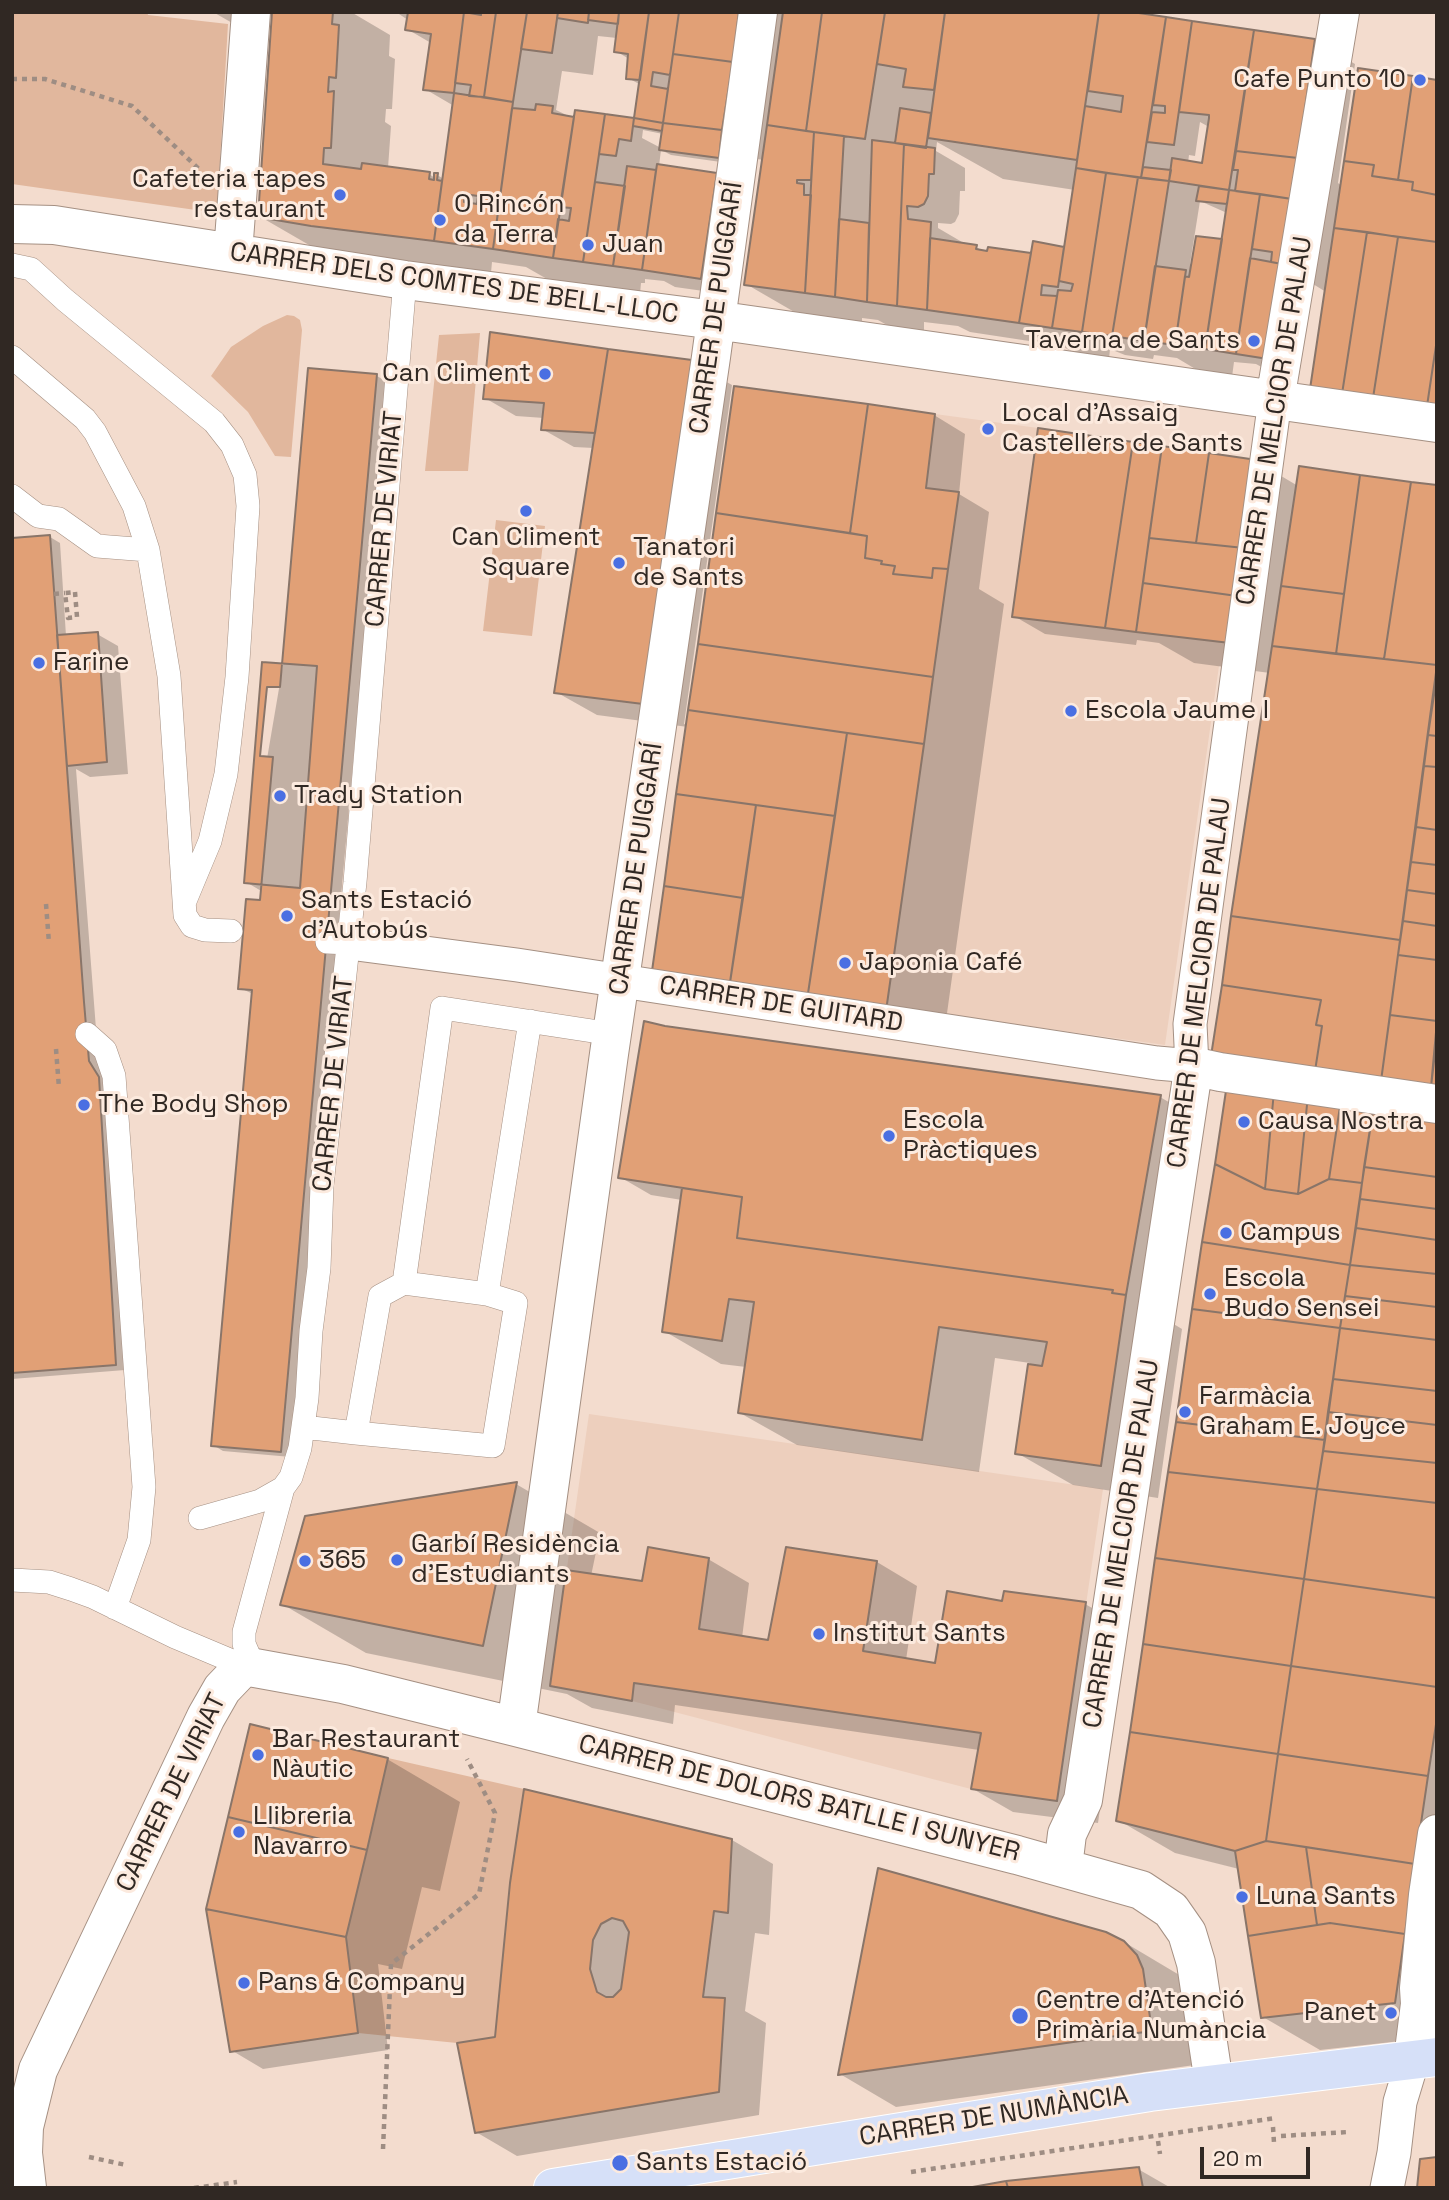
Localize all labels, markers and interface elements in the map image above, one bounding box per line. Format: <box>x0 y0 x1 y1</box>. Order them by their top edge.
place label: Cafe Punto 10 <box>1233 64 1406 96</box>
marker: Cafe Punto 10 <box>1412 72 1428 88</box>
place label: Cafeteria tapes restaurant <box>132 164 326 226</box>
street label: CARRER DE PUIGGARÍ <box>684 180 750 436</box>
marker: Cafeteria tapes restaurant <box>332 187 348 203</box>
place label: O Rincón da Terra <box>454 189 564 250</box>
marker: O Rincón da Terra <box>432 212 448 228</box>
place label: Juan <box>602 229 664 261</box>
street label: CARRER DE MELCIOR DE PALAU <box>1230 234 1320 608</box>
street label: CARRER DELS COMTES DE BELL-LLOC <box>228 237 680 331</box>
marker: Juan <box>580 237 596 253</box>
place label: Taverna de Sants <box>1026 325 1240 357</box>
marker: Taverna de Sants <box>1246 333 1262 349</box>
place label: Can Climent <box>382 358 531 390</box>
marker: Can Climent <box>537 366 553 382</box>
place label: Local d'Assaig Castellers de Sants <box>1002 398 1243 460</box>
street label: CARRER DE VIRIAT <box>360 410 410 628</box>
marker: Local d'Assaig Castellers de Sants <box>980 421 996 437</box>
marker: Can Climent Square <box>518 503 534 519</box>
place label: Can Climent Square <box>452 522 600 584</box>
place label: Tanatori de Sants <box>633 532 744 594</box>
marker: Tanatori de Sants <box>611 555 627 571</box>
place label: Farine <box>53 647 129 679</box>
marker: Farine <box>31 655 47 671</box>
place label: Escola Jaume I <box>1085 695 1269 727</box>
marker: Escola Jaume I <box>1063 703 1079 719</box>
street label: CARRER DE PUIGGARÍ <box>604 741 670 997</box>
place label: Trady Station <box>294 780 463 812</box>
marker: Trady Station <box>272 788 288 804</box>
street label: CARRER DE MELCIOR DE PALAU <box>1162 796 1238 1170</box>
place label: Sants Estació d'Autobús <box>301 885 472 946</box>
marker: Sants Estació d'Autobús <box>279 908 295 924</box>
place label: Japonia Café <box>859 947 1023 979</box>
marker: Japonia Café <box>837 955 853 971</box>
street label: CARRER DE GUITARD <box>657 970 905 1040</box>
street label: CARRER DE VIRIAT <box>307 975 361 1193</box>
place label: The Body Shop <box>98 1089 289 1121</box>
marker: The Body Shop <box>76 1097 92 1113</box>
place label: Escola Pràctiques <box>903 1105 1038 1166</box>
place label: Causa Nostra <box>1258 1106 1423 1138</box>
marker: Causa Nostra <box>1236 1114 1252 1130</box>
marker: Escola Pràctiques <box>881 1128 897 1144</box>
place label: Campus <box>1240 1217 1340 1249</box>
marker: Campus <box>1218 1225 1234 1241</box>
place label: Escola Budo Sensei <box>1224 1263 1379 1324</box>
marker: Escola Budo Sensei <box>1202 1286 1218 1302</box>
street label: CARRER DE MELCIOR DE PALAU <box>1077 1357 1167 1731</box>
place label: Farmàcia Graham E. Joyce <box>1199 1381 1406 1442</box>
marker: Farmàcia Graham E. Joyce <box>1177 1404 1193 1420</box>
place label: Garbí Residència d'Estudiants <box>411 1529 620 1590</box>
place label: 365 <box>319 1545 366 1577</box>
marker: Garbí Residència d'Estudiants <box>389 1552 405 1568</box>
marker: 365 <box>297 1553 313 1569</box>
place label: Institut Sants <box>833 1618 1006 1650</box>
marker: Institut Sants <box>811 1626 827 1642</box>
street label: CARRER DE VIRIAT <box>110 1689 234 1897</box>
place label: Bar Restaurant Nàutic <box>272 1724 460 1786</box>
street label: CARRER DE DOLORS BATLLE I SUNYER <box>575 1729 1023 1869</box>
marker: Bar Restaurant Nàutic <box>250 1747 266 1763</box>
place label: Llibreria Navarro <box>253 1801 353 1862</box>
marker: Llibreria Navarro <box>231 1824 247 1840</box>
place label: Luna Sants <box>1256 1881 1396 1913</box>
marker: Luna Sants <box>1234 1889 1250 1905</box>
place label: Pans & Company <box>258 1967 465 1999</box>
marker: Pans & Company <box>236 1975 252 1991</box>
place label: Centre d'Atenció Primària Numància <box>1036 1985 1266 2046</box>
place label: Panet <box>1304 1997 1377 2029</box>
marker: Panet <box>1383 2005 1399 2021</box>
marker: Centre d'Atenció Primària Numància <box>1010 2006 1030 2026</box>
street label: CARRER DE NUMÀNCIA <box>857 2080 1131 2154</box>
scale bar <box>1204 2134 1314 2178</box>
text: 20 m <box>1213 2145 1263 2172</box>
place label: Sants Estació <box>636 2147 807 2179</box>
marker: Sants Estació <box>610 2153 630 2173</box>

